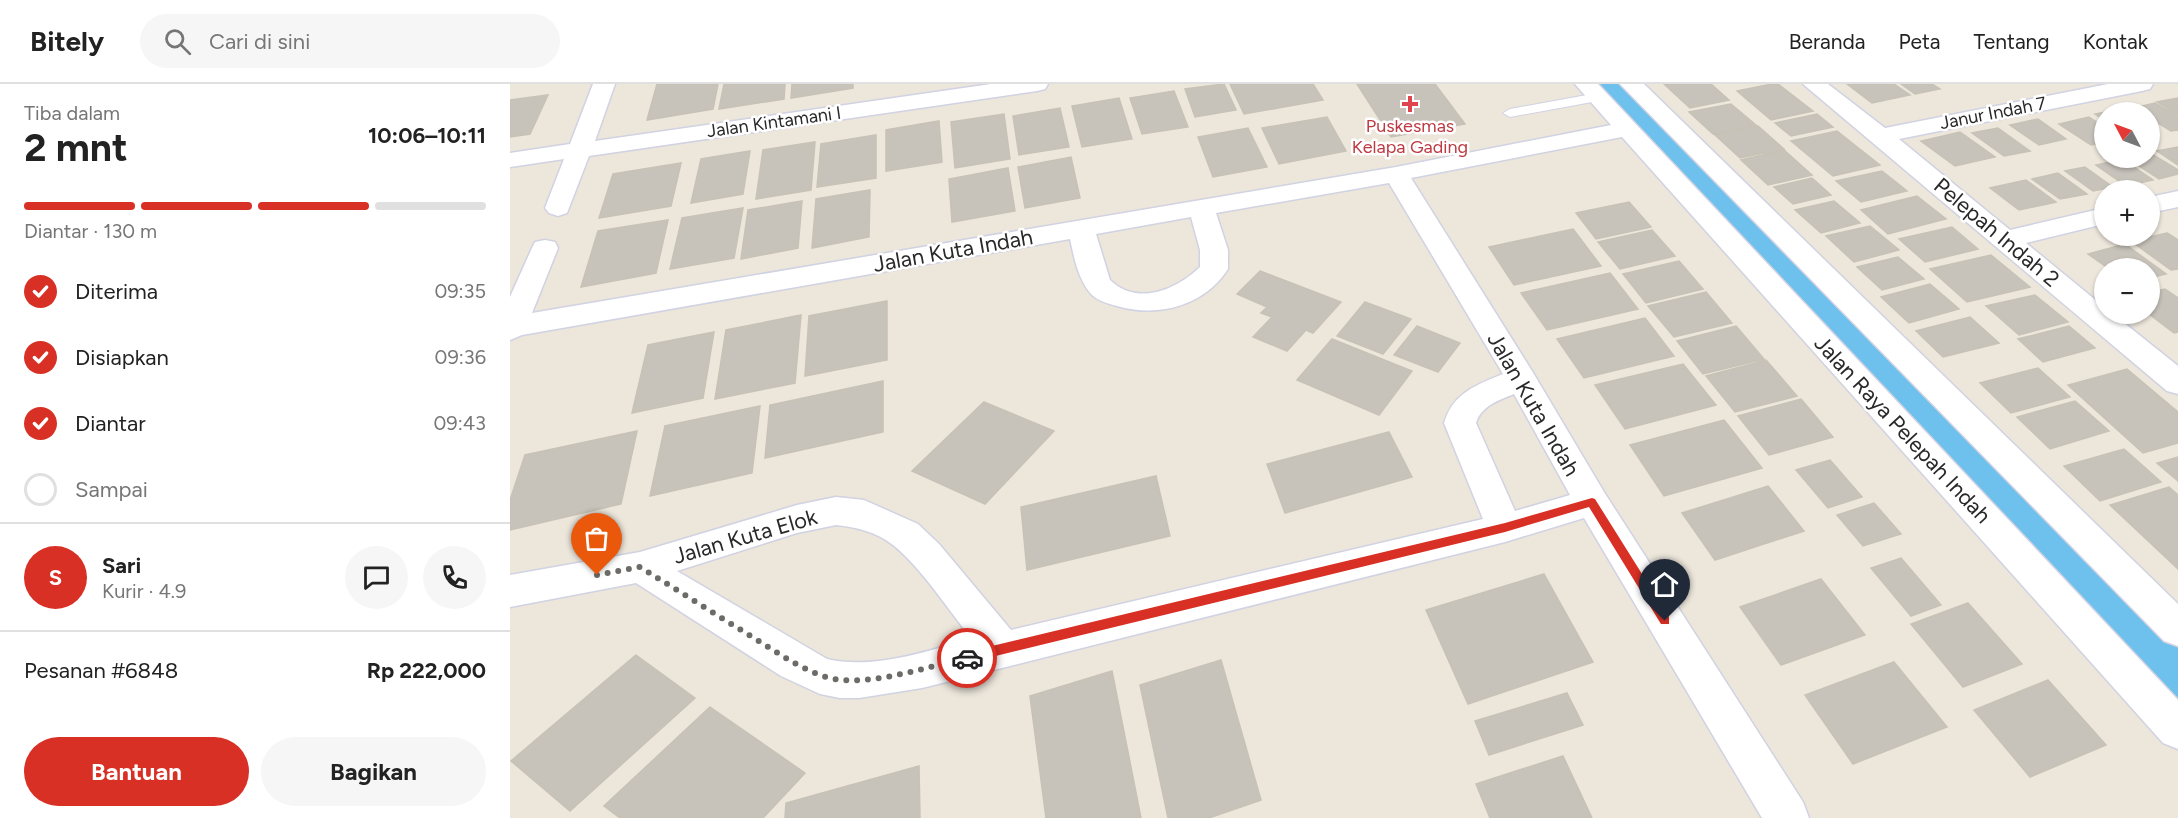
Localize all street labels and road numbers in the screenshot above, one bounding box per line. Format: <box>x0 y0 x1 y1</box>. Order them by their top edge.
street label: Janur Indah 7 <box>1938 92 2048 134</box>
street label: Jalan Kintamani I <box>705 102 843 142</box>
street label: Pelepah Indah 2 <box>1928 172 2065 293</box>
street label: Jalan Kuta Indah <box>871 223 1035 278</box>
street label: Jalan Kuta Indah <box>1481 328 1586 481</box>
street label: Jalan Raya Pelepah Indah <box>1809 330 1997 529</box>
street label: Jalan Kuta Elok <box>670 503 820 570</box>

